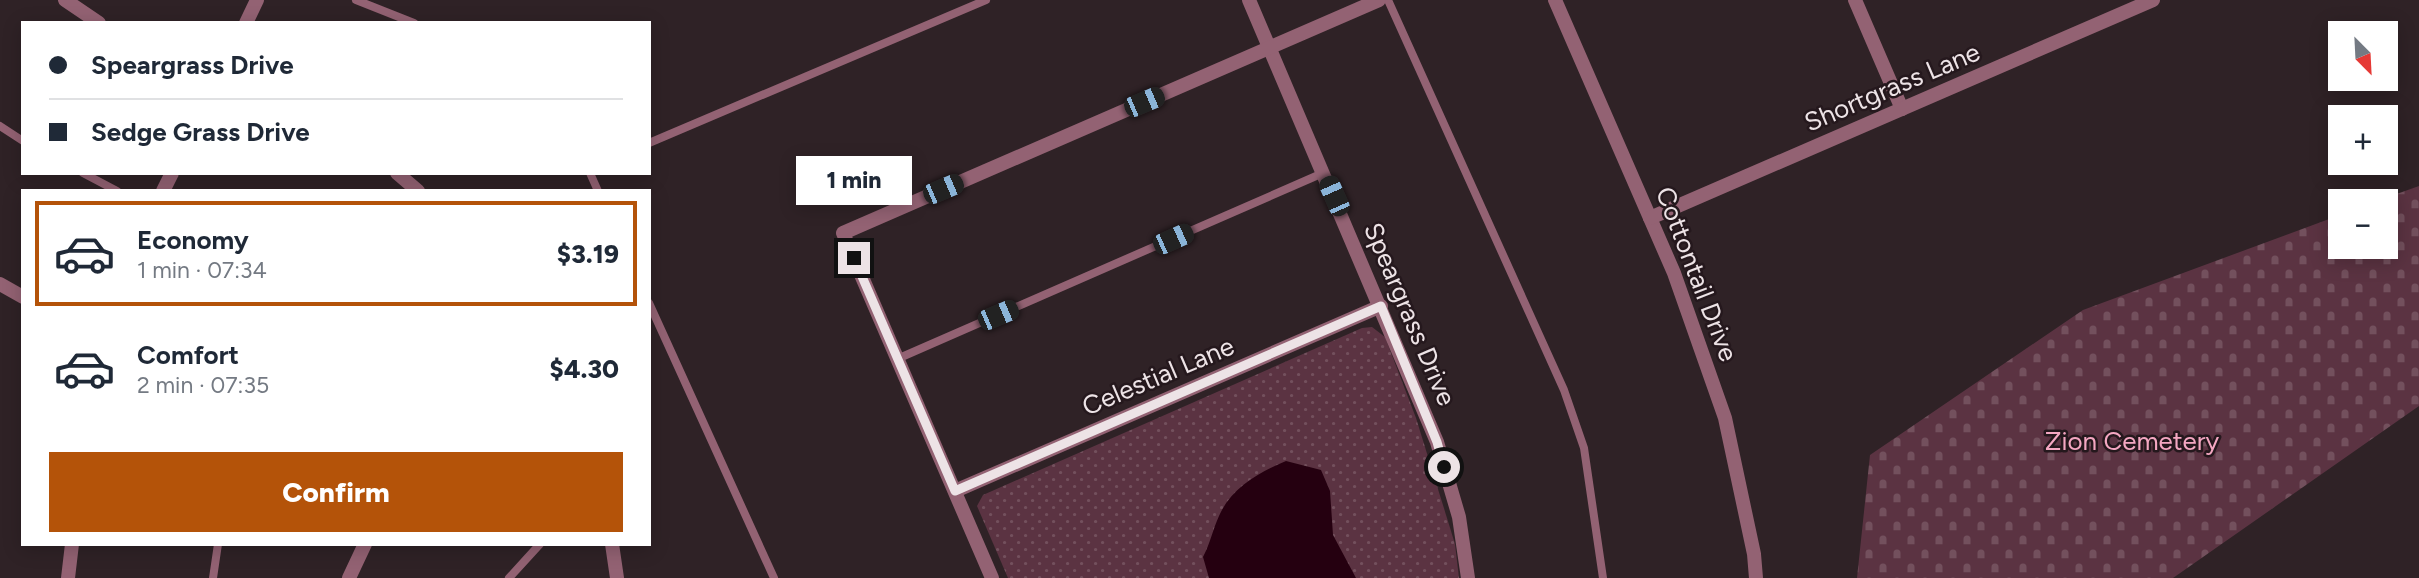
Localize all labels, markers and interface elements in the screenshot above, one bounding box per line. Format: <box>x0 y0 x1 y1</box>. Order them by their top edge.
north arrow <box>2328 21 2398 91</box>
map controls <box>2328 21 2398 259</box>
street label: Shortgrass Lane <box>1799 36 1985 138</box>
text: Speargrass Drive <box>91 49 294 81</box>
car <box>1121 84 1168 120</box>
button: + <box>2328 105 2398 175</box>
text: Sedge Grass Drive <box>91 116 310 148</box>
callout: 1 min <box>796 156 912 205</box>
text: 1 min <box>827 166 881 194</box>
car <box>920 171 967 207</box>
car <box>1316 173 1353 219</box>
street label: Cottontail Drive <box>1649 182 1745 366</box>
button: − <box>2328 189 2398 259</box>
street label: Speargrass Drive <box>1357 218 1463 410</box>
car <box>1150 221 1197 257</box>
icon: car <box>53 222 116 285</box>
text: Economy <box>137 224 249 256</box>
text: $3.19 <box>557 238 619 270</box>
route end <box>838 242 870 274</box>
text: 1 min · 07:34 <box>137 256 267 284</box>
car <box>975 297 1022 333</box>
street label: Celestial Lane <box>1077 330 1239 422</box>
icon: car <box>53 337 116 400</box>
text: Comfort <box>137 339 239 371</box>
text: $4.30 <box>550 353 619 385</box>
text: 2 min · 07:35 <box>137 371 269 399</box>
park label: Zion Cemetery <box>2045 425 2220 457</box>
route start <box>1428 451 1460 483</box>
button: Confirm <box>49 452 623 532</box>

